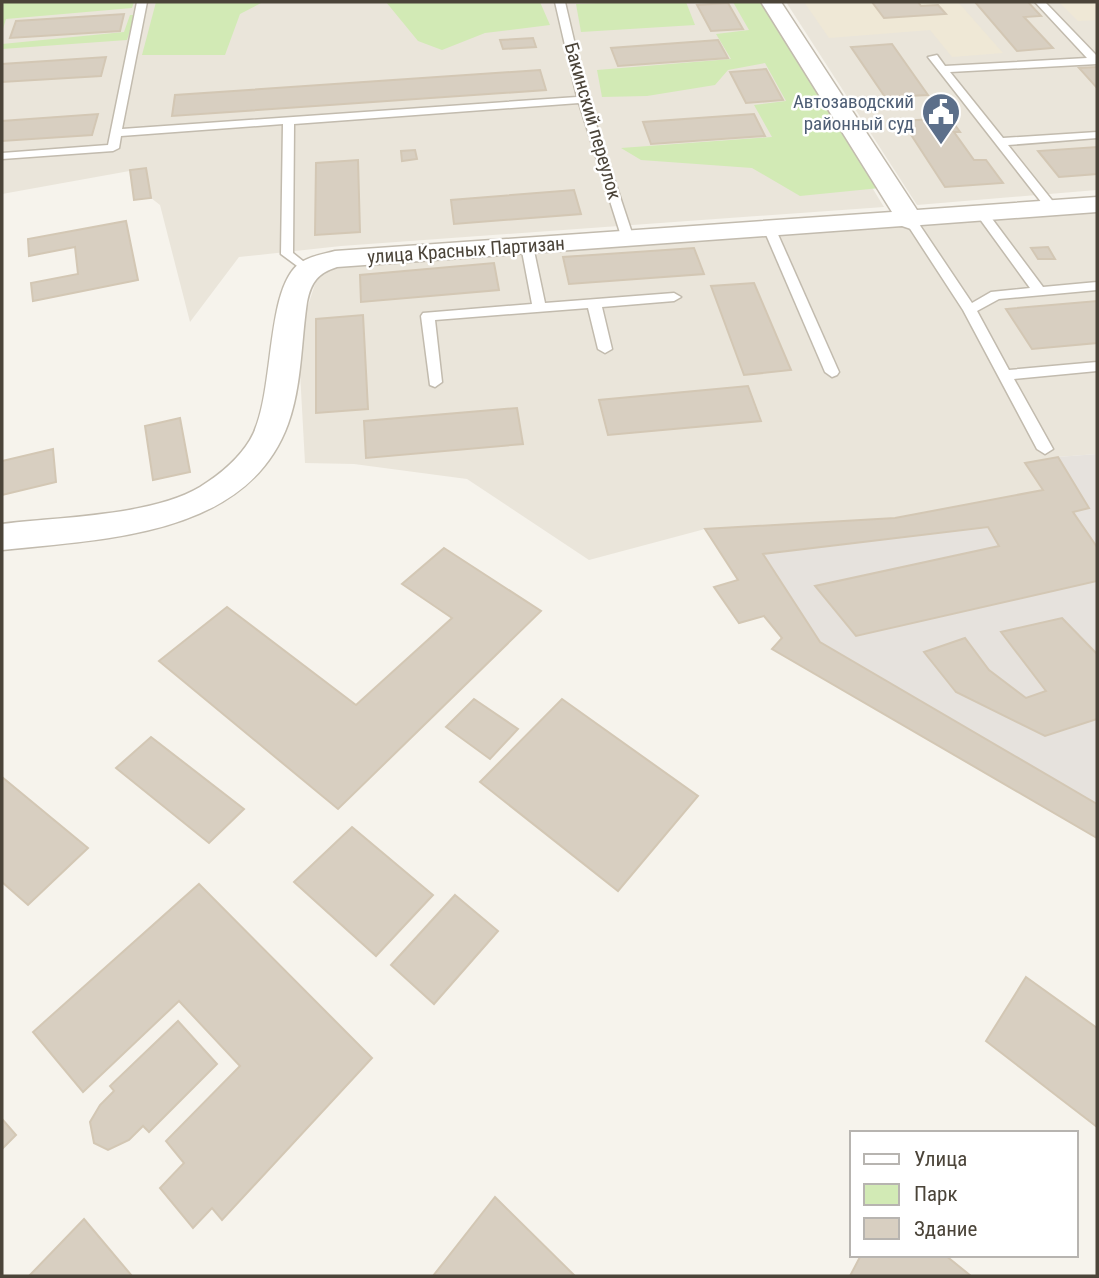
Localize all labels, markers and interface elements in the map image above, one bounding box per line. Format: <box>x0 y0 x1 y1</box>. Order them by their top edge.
street label: Бакинский переулок <box>560 40 626 202</box>
place label: Автозаводский районный суд <box>793 90 914 135</box>
public building icon: Автозаводский районный суд <box>920 91 962 146</box>
street label: улица Красных Партизан <box>367 232 565 268</box>
legend <box>850 1131 1078 1257</box>
text: Улица <box>914 1147 967 1171</box>
text: Парк <box>914 1182 958 1206</box>
text: Здание <box>914 1217 978 1241</box>

